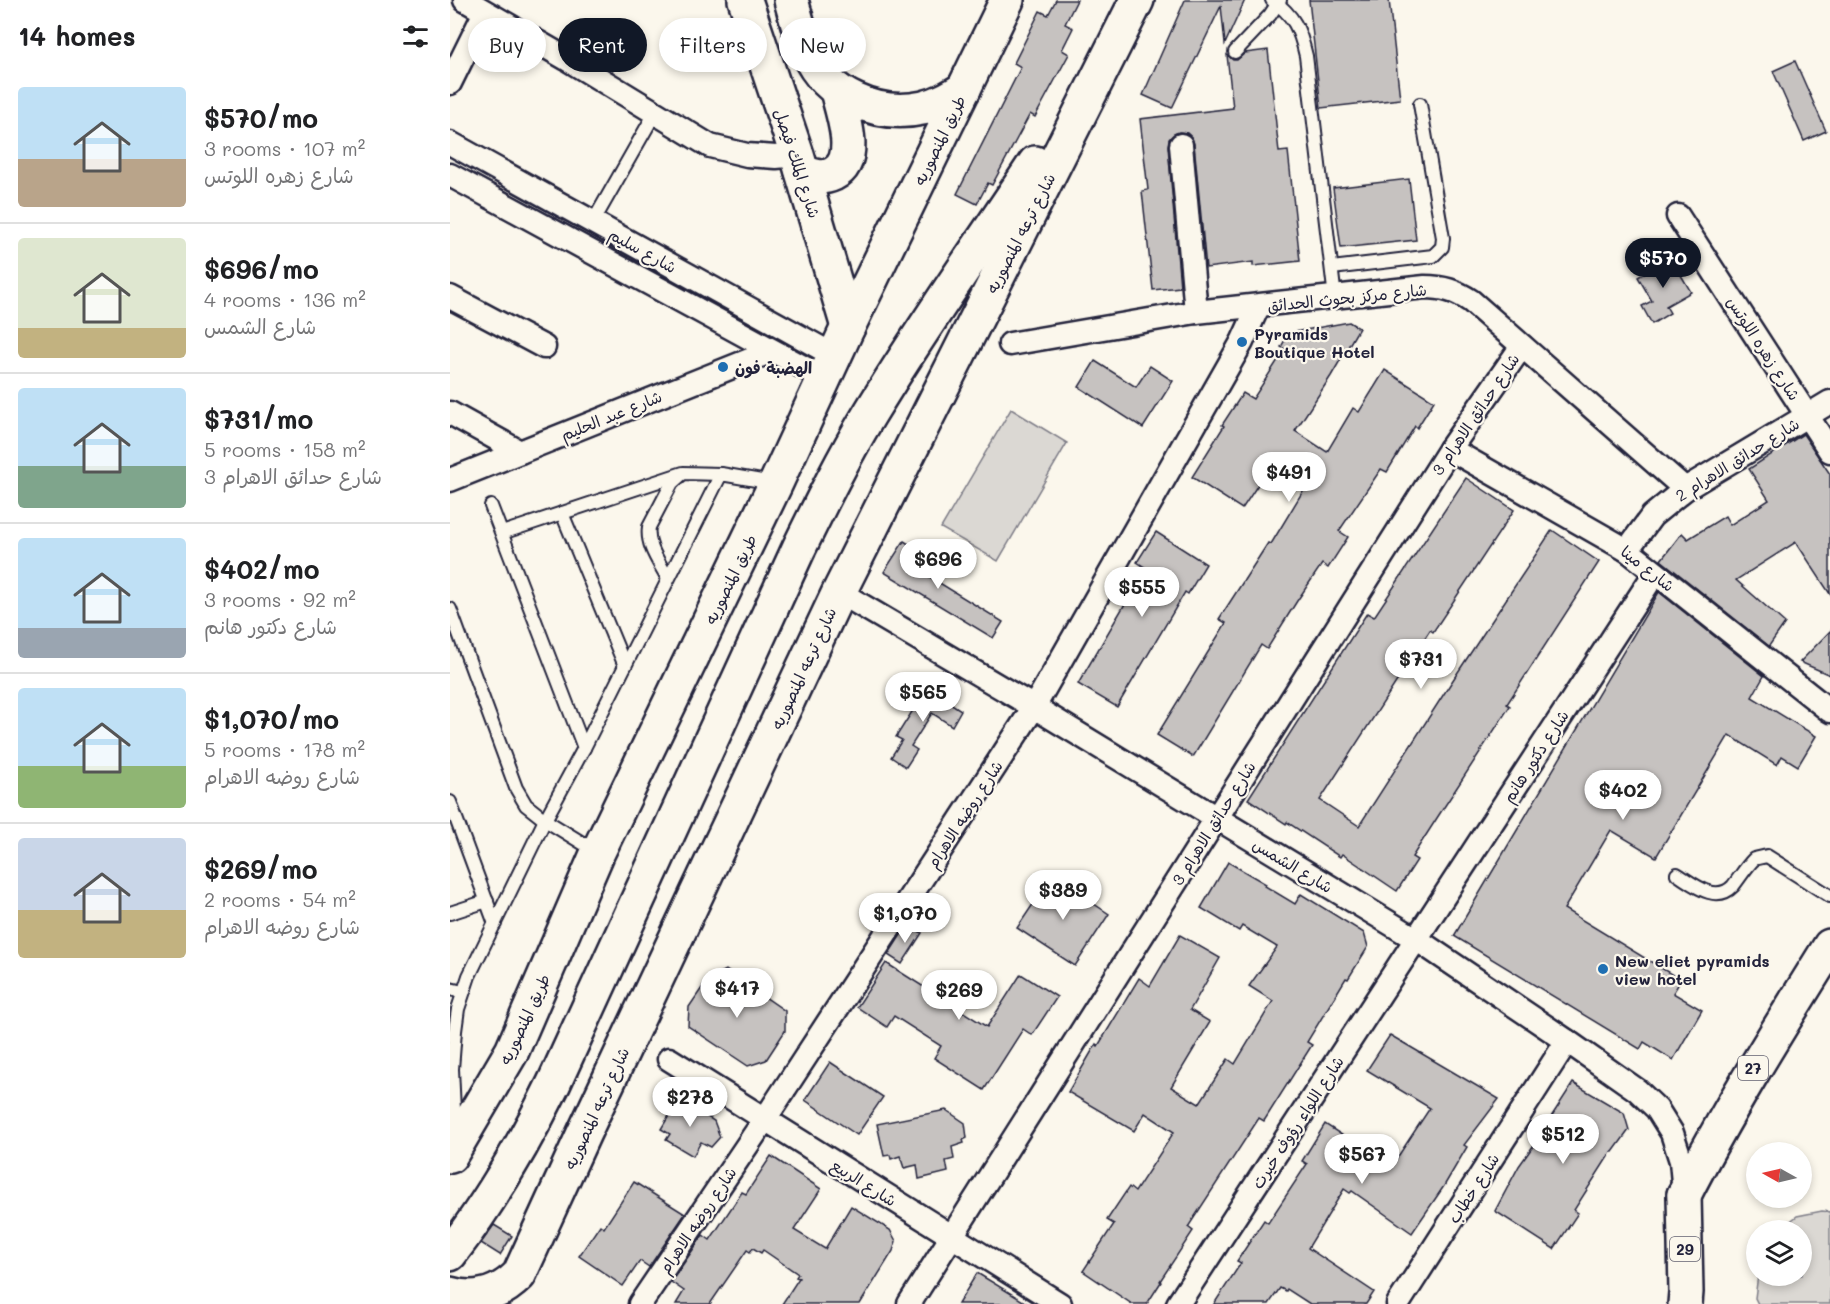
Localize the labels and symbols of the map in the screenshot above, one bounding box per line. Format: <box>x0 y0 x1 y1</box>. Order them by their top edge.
street label: طريق المنصوريه <box>908 92 971 189</box>
street label: شارع الملك فيصل <box>768 105 826 221</box>
street label: شارع ترعه المنصوريه <box>981 169 1061 298</box>
street label: شارع سليم <box>604 223 681 280</box>
pin: $570 <box>1627 238 1699 289</box>
street label: شارع مركز بحوث الحدائق <box>1266 278 1428 318</box>
street label: شارع زهره اللوتس <box>1721 292 1805 405</box>
place label: Pyramids Boutique Hotel <box>1254 323 1375 362</box>
marker: Pyramids Boutique Hotel <box>1235 335 1249 349</box>
street label: شارع حدائق الاهرام 3 <box>1426 349 1526 481</box>
place label: الهضبة فون <box>735 357 812 379</box>
marker: الهضبة فون <box>716 360 730 374</box>
street label: شارع عبد الحليم <box>557 385 666 448</box>
street label: شارع حدائق الاهرام 2 <box>1671 412 1804 508</box>
pin: $491 <box>1253 452 1325 503</box>
street label: طريق المنصوريه <box>699 531 762 628</box>
pin: $696 <box>902 539 974 590</box>
street label: شارع مينا <box>1615 540 1679 597</box>
pin: $555 <box>1106 567 1178 618</box>
street label: شارع ترعه المنصوريه <box>766 604 842 733</box>
pin: $731 <box>1385 639 1457 690</box>
pin: $565 <box>887 672 959 723</box>
street label: شارع دكتور هانم <box>1497 706 1575 808</box>
street label: شارع روضه الاهرام <box>921 756 1009 874</box>
street label: شارع حدائق الاهرام 3 <box>1166 757 1262 891</box>
pin: $402 <box>1587 770 1659 821</box>
street label: شارع الشمس <box>1248 833 1337 899</box>
pin: $389 <box>1027 870 1099 921</box>
pin: $1,070 <box>856 893 954 944</box>
place label: New eliet pyramids view hotel <box>1615 950 1770 989</box>
marker: New eliet pyramids view hotel <box>1596 962 1610 976</box>
pin: $417 <box>701 968 773 1019</box>
street label: طريق المنصوريه <box>494 970 555 1068</box>
pin: $269 <box>923 970 995 1021</box>
street label: شارع ترعه المنصوريه <box>559 1044 635 1173</box>
street label: شارع اللواء رؤوف خيرت <box>1246 1052 1350 1194</box>
road number: 27 <box>1738 1056 1768 1080</box>
pin: $278 <box>654 1077 726 1128</box>
pin: $512 <box>1527 1114 1599 1165</box>
pin: $567 <box>1326 1134 1398 1185</box>
north arrow <box>1746 1142 1812 1208</box>
street label: شارع خطاب <box>1443 1149 1505 1228</box>
street label: شارع الربيع <box>826 1154 901 1212</box>
street label: شارع روضه الاهرام <box>653 1162 743 1279</box>
road number: 29 <box>1670 1237 1700 1261</box>

